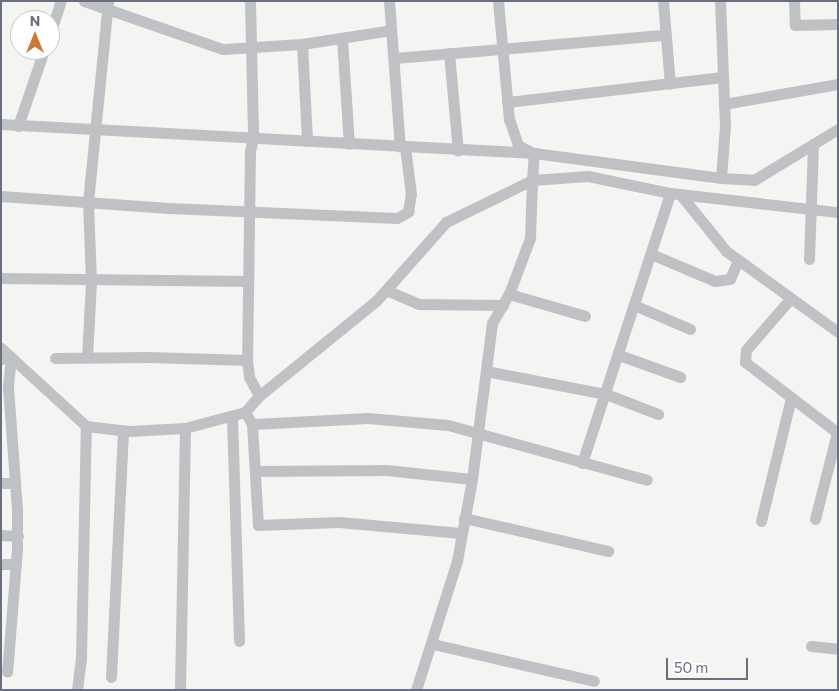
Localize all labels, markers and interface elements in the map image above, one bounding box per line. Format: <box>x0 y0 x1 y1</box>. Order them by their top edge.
north arrow <box>10 10 60 60</box>
text: N <box>30 12 40 29</box>
scale bar <box>669 648 752 680</box>
text: 50 m <box>674 658 708 676</box>

